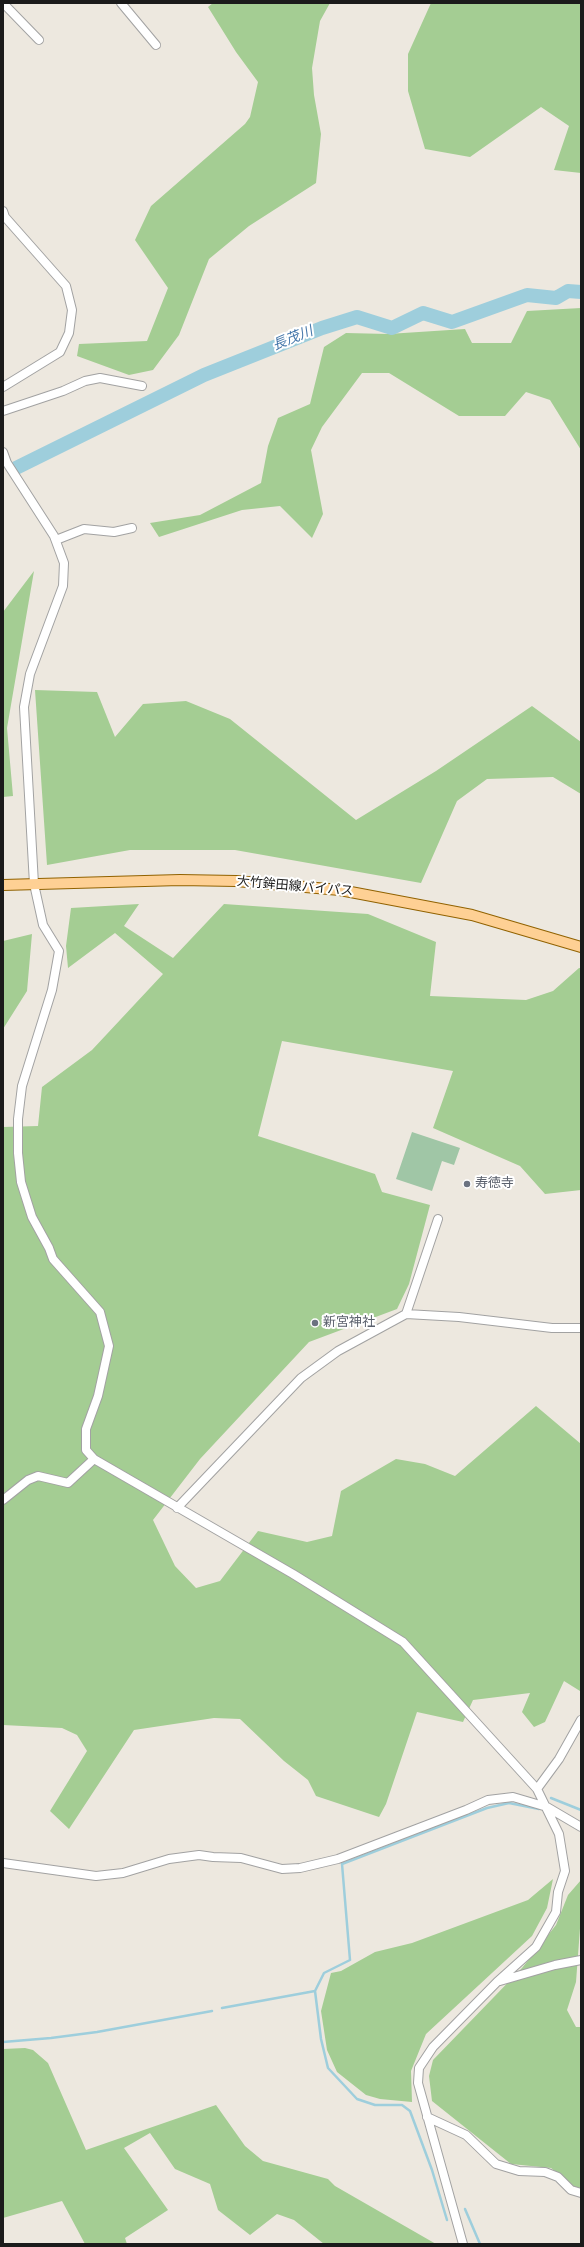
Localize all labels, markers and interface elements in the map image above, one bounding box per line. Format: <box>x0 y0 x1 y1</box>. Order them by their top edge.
water label: 長茂川 <box>270 323 316 355</box>
street label: 大竹鉾田線バイパス <box>236 874 354 900</box>
place label: 寿徳寺 <box>475 1176 514 1192</box>
marker: 寿徳寺 <box>462 1179 472 1189</box>
place label: 新宮神社 <box>323 1315 375 1331</box>
marker: 新宮神社 <box>310 1318 320 1328</box>

